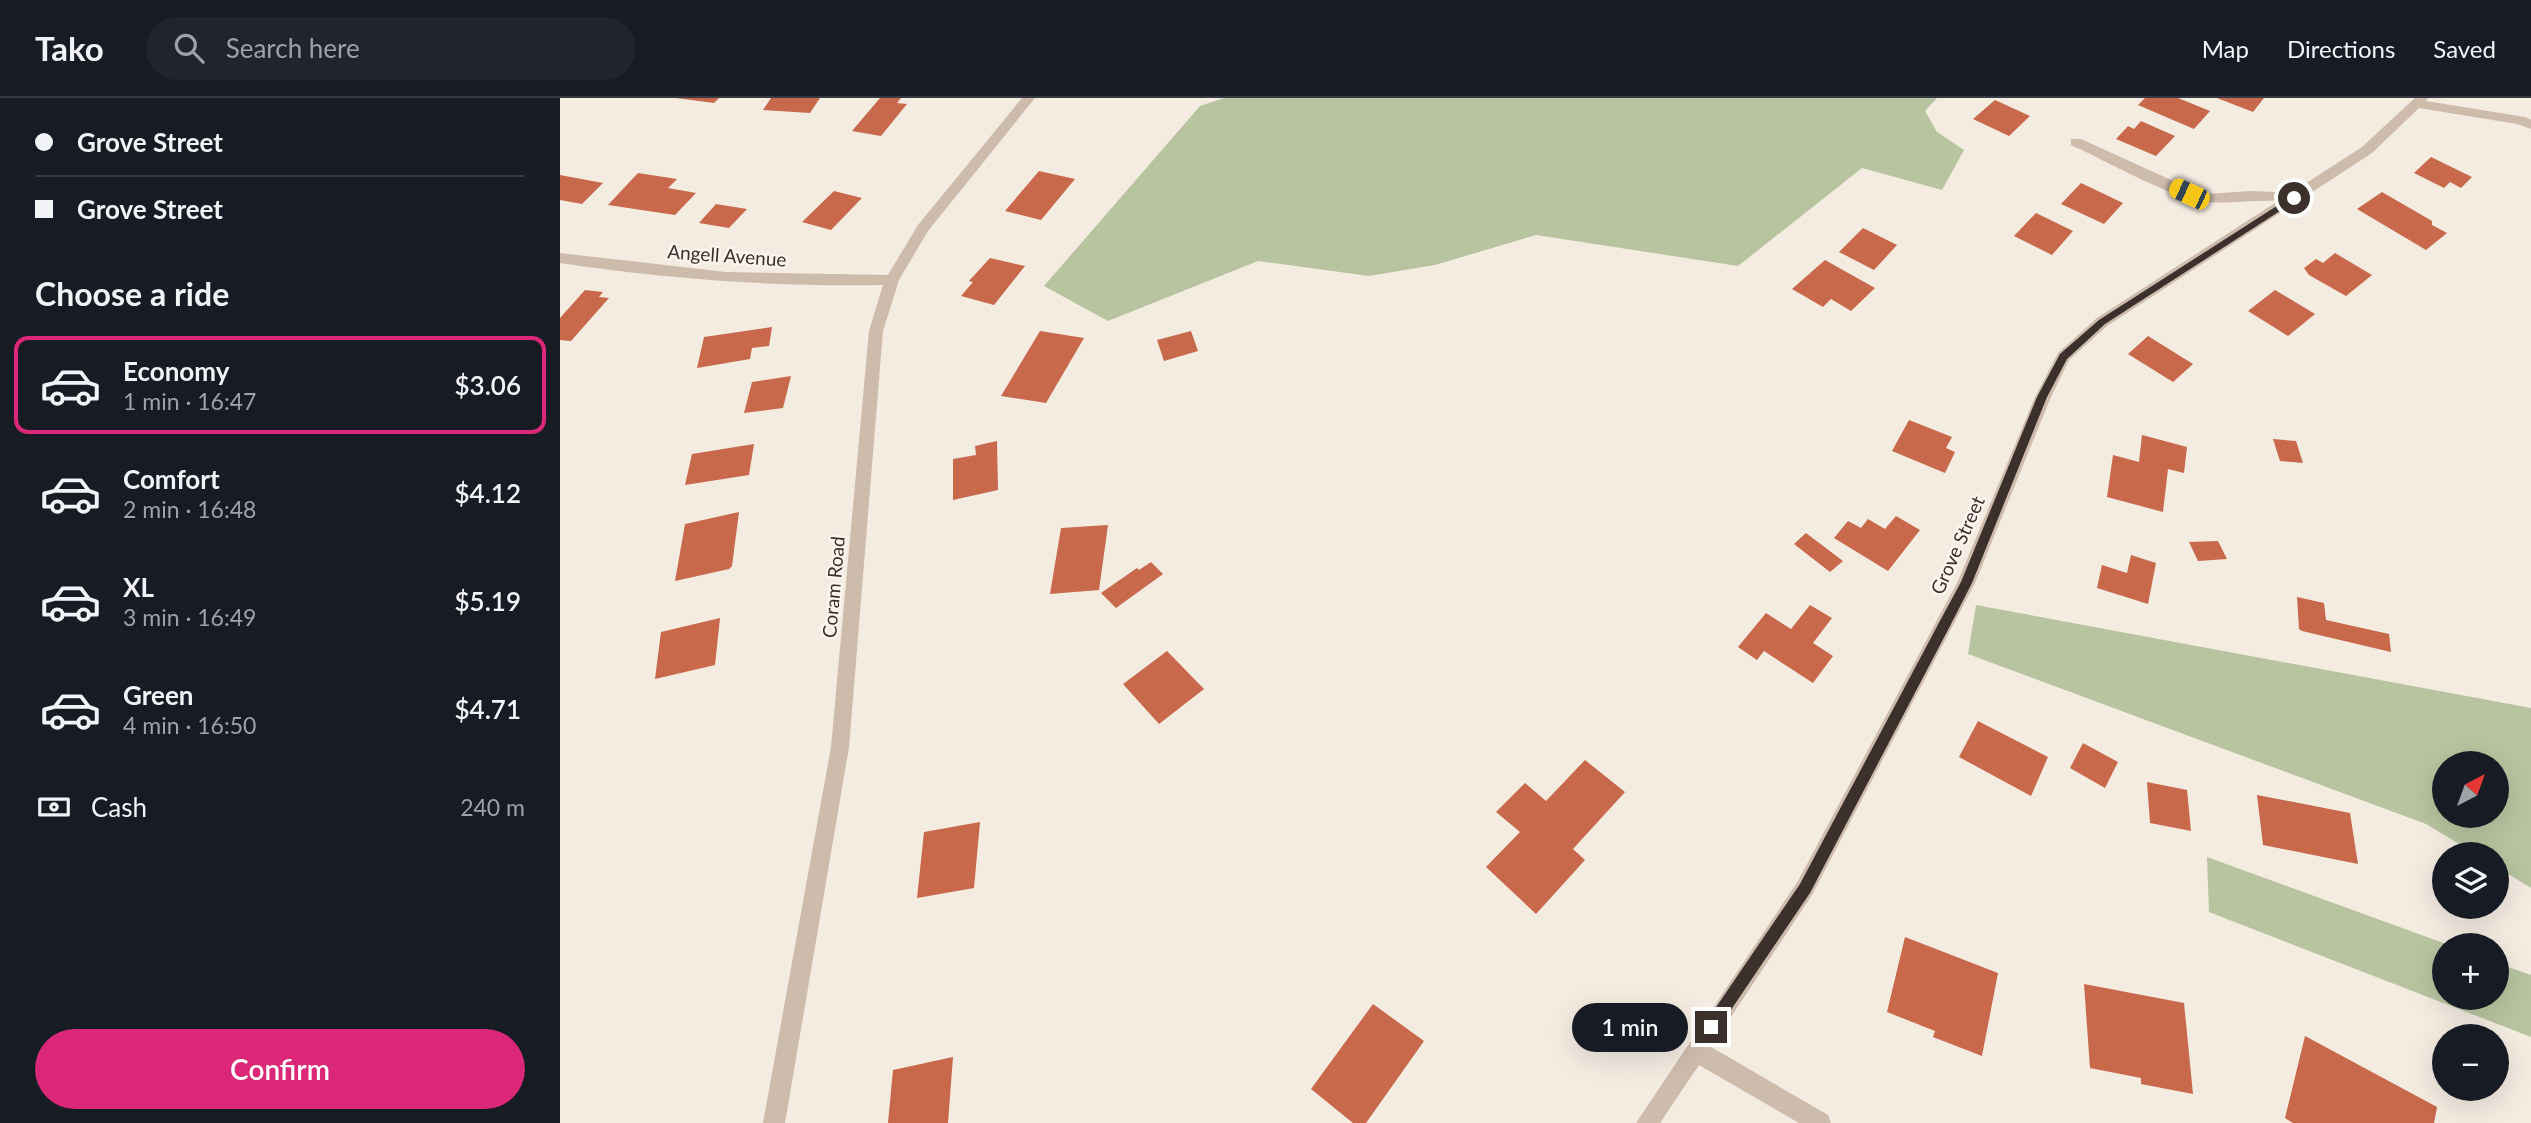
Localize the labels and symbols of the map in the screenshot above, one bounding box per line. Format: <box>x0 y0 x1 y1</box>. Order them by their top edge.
car <box>2166 176 2213 212</box>
route start <box>2278 182 2310 214</box>
street label: Angell Avenue <box>667 239 787 271</box>
street label: Grove Street <box>1925 492 1989 598</box>
street label: Coram Road <box>817 535 849 639</box>
north arrow <box>2432 751 2510 828</box>
callout: 1 min <box>1571 1002 1686 1052</box>
route end <box>1695 1011 1727 1043</box>

